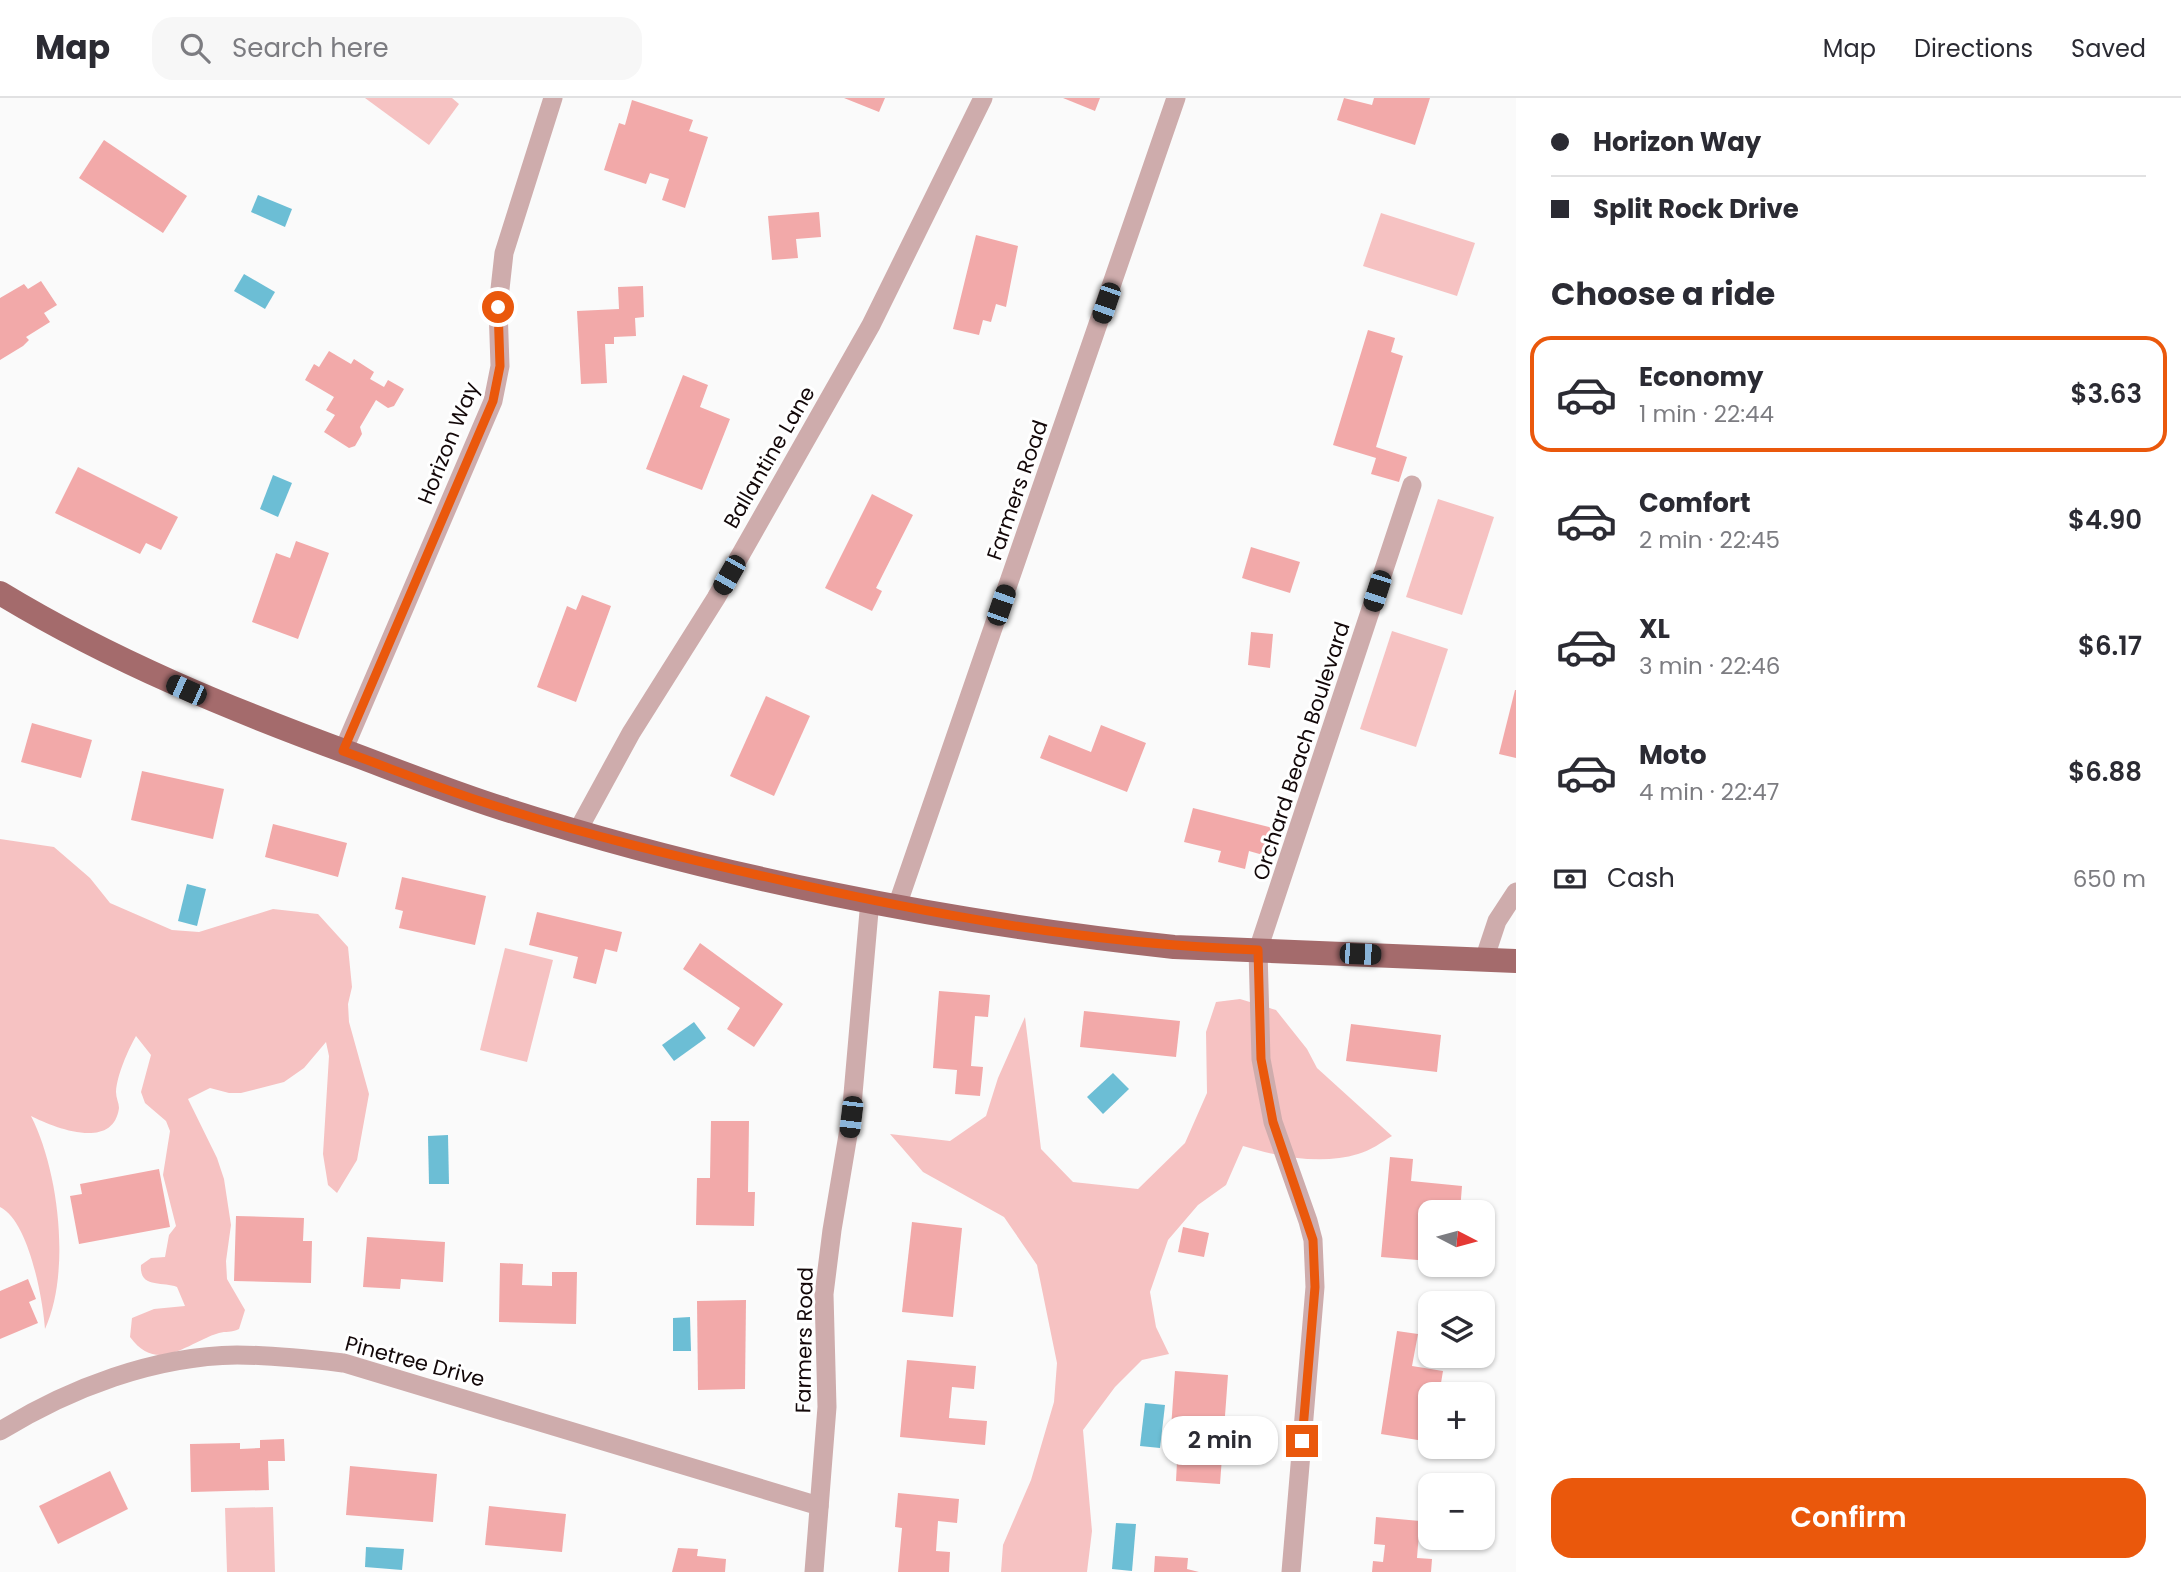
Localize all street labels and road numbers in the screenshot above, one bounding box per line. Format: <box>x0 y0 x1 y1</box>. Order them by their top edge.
street label: Horizon Way <box>410 377 486 508</box>
street label: Ballantine Lane <box>717 381 821 533</box>
street label: Farmers Road <box>979 416 1055 564</box>
street label: Orchard Beach Boulevard <box>1245 618 1357 884</box>
street label: Farmers Road <box>788 1267 820 1413</box>
street label: Pinetree Drive <box>342 1328 488 1394</box>

